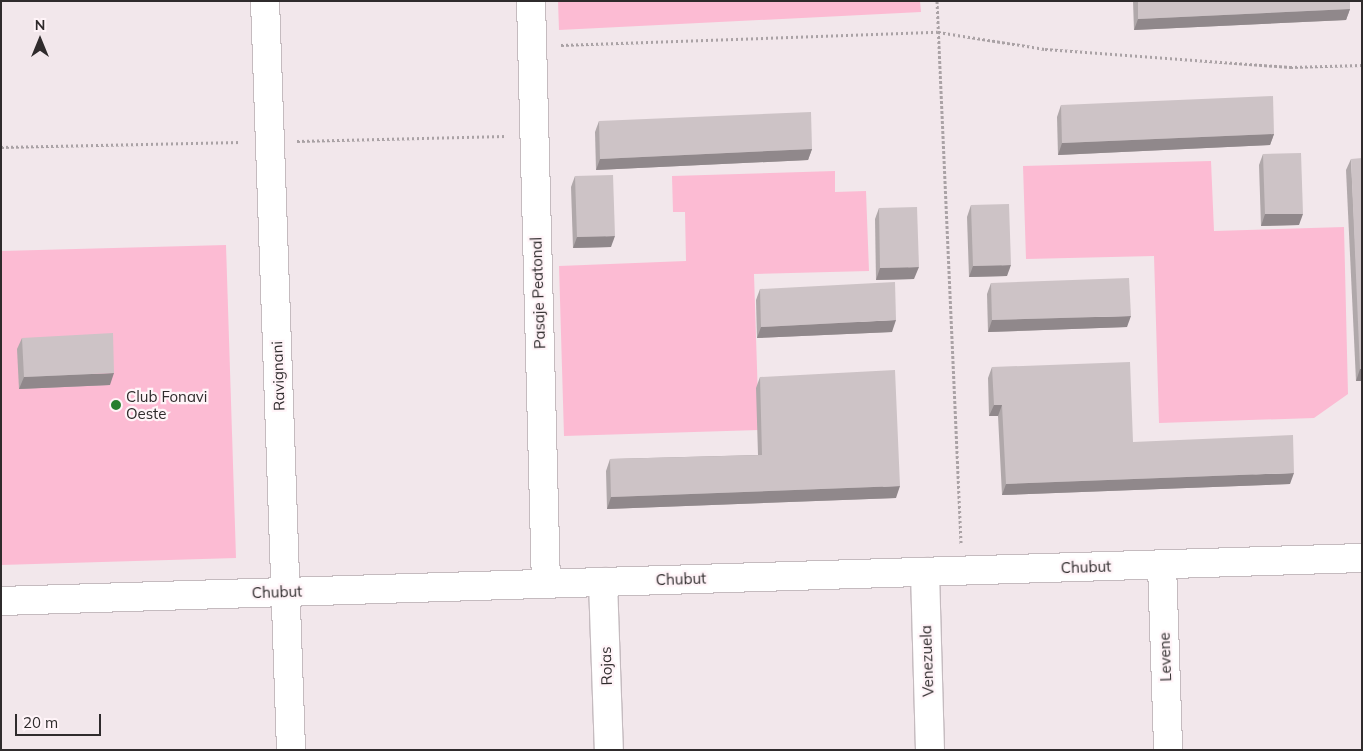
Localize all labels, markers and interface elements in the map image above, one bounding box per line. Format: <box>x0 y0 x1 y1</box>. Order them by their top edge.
north arrow <box>15 15 65 65</box>
text: N <box>35 16 45 34</box>
street label: Pasaje Peatonal <box>527 237 549 349</box>
street label: Ravignani <box>268 341 288 411</box>
place label: Club Fonavi Oeste <box>126 387 207 422</box>
marker: Club Fonavi Oeste <box>110 399 122 411</box>
street label: Chubut <box>1060 557 1112 577</box>
street label: Chubut <box>655 569 707 589</box>
street label: Chubut <box>251 582 303 602</box>
street label: Venezuela <box>917 625 937 697</box>
street label: Levene <box>1155 632 1175 682</box>
street label: Rojas <box>596 646 616 686</box>
scale bar <box>18 704 104 736</box>
text: 20 m <box>23 713 58 732</box>

